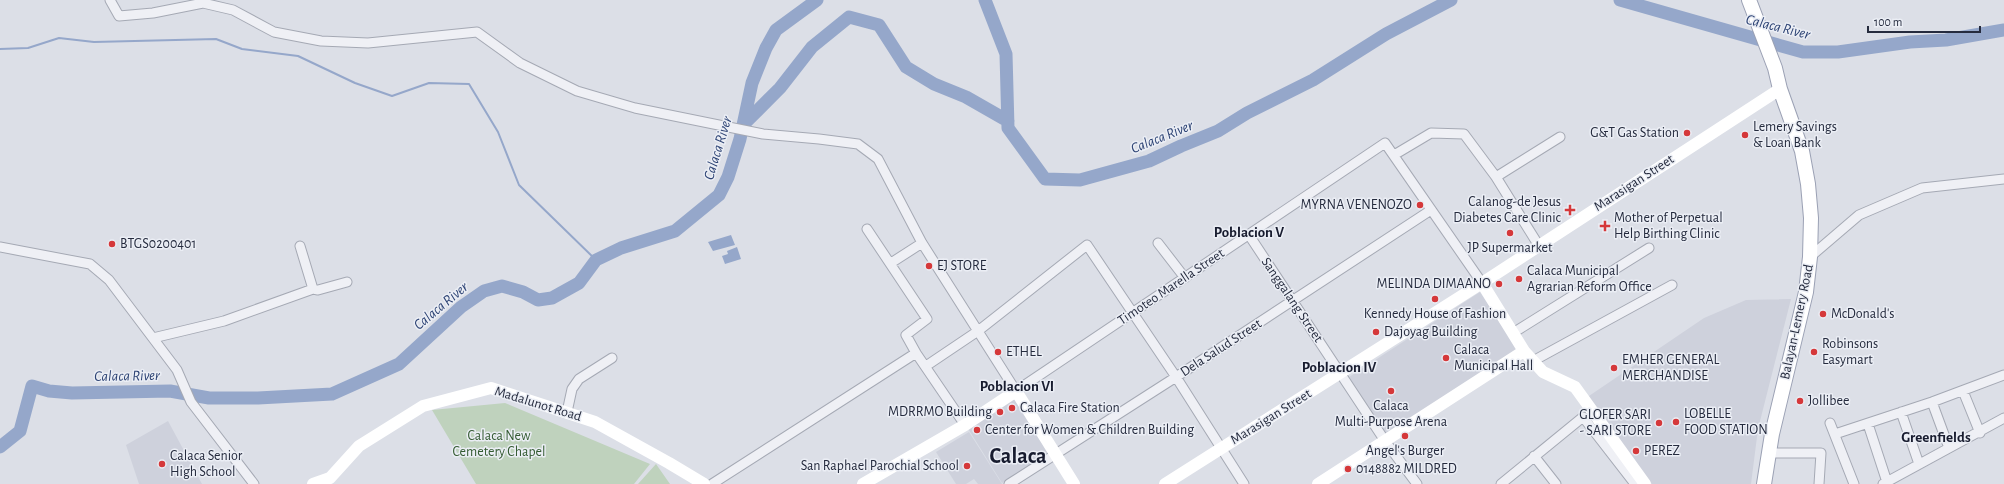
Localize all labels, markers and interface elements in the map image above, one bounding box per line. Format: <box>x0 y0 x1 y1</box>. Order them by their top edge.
scale bar <box>1868 8 1980 34</box>
water label: Calaca River <box>1744 12 1813 42</box>
text: 100 m <box>1874 16 1902 28</box>
water label: Calaca River <box>701 113 735 182</box>
water label: Calaca River <box>1129 117 1196 156</box>
place label: Lemery Savings & Loan Bank <box>1753 120 1837 150</box>
place label: G&T Gas Station <box>1590 126 1679 140</box>
marker: G&T Gas Station <box>1682 128 1692 138</box>
marker: Lemery Savings & Loan Bank <box>1740 130 1750 140</box>
street label: Marasigan Street <box>1592 152 1677 214</box>
place label: Calanog-de Jesus Diabetes Care Clinic <box>1453 195 1562 225</box>
place label: MYRNA VENENOZO <box>1300 198 1412 212</box>
marker: MYRNA VENENOZO <box>1415 200 1425 210</box>
marker: Calanog-de Jesus Diabetes Care Clinic <box>1564 204 1576 216</box>
place label: Mother of Perpetual Help Birthing Clinic <box>1614 211 1723 241</box>
marker: Mother of Perpetual Help Birthing Clinic <box>1599 220 1611 232</box>
district label: Poblacion V <box>1214 225 1284 240</box>
marker: JP Supermarket <box>1505 228 1515 238</box>
place label: BTGS0200401 <box>120 237 196 251</box>
marker: BTGS0200401 <box>107 239 117 249</box>
place label: JP Supermarket <box>1468 241 1553 255</box>
street label: Timoteo Marella Street <box>1115 246 1227 328</box>
street label: Sanggalang Street <box>1259 255 1326 345</box>
place label: EJ STORE <box>937 259 987 273</box>
marker: EJ STORE <box>924 261 934 271</box>
street label: Balayan-Lemery Road <box>1778 263 1816 381</box>
place label: Calaca Municipal Agrarian Reform Office <box>1527 264 1652 294</box>
marker: Calaca Municipal Agrarian Reform Office <box>1514 274 1524 284</box>
place label: MELINDA DIMAANO <box>1377 277 1491 291</box>
water label: Calaca River <box>411 278 472 333</box>
marker: MELINDA DIMAANO <box>1494 279 1504 289</box>
marker: Kennedy House of Fashion <box>1430 294 1440 304</box>
place label: Kennedy House of Fashion <box>1364 307 1506 321</box>
place label: McDonald's <box>1831 307 1894 321</box>
marker: McDonald's <box>1818 309 1828 319</box>
street label: Dela Salud Street <box>1178 316 1265 379</box>
place label: Dajoyag Building <box>1384 325 1478 339</box>
marker: Dajoyag Building <box>1371 327 1381 337</box>
place label: Robinsons Easymart <box>1822 337 1878 367</box>
place label: Calaca Municipal Hall <box>1454 343 1533 373</box>
place label: ETHEL <box>1006 345 1042 359</box>
marker: ETHEL <box>993 347 1003 357</box>
marker: Robinsons Easymart <box>1809 347 1819 357</box>
marker: Calaca Municipal Hall <box>1441 353 1451 363</box>
place label: EMHER GENERAL MERCHANDISE <box>1622 353 1720 383</box>
district label: Poblacion IV <box>1302 360 1376 375</box>
marker: EMHER GENERAL MERCHANDISE <box>1609 363 1619 373</box>
water label: Calaca River <box>94 368 161 384</box>
district label: Poblacion VI <box>980 379 1054 394</box>
street label: Madalunot Road <box>493 384 583 424</box>
street label: Marasigan Street <box>1228 386 1314 447</box>
marker: Calaca Multi-Purpose Arena <box>1386 386 1396 396</box>
place label: Jollibee <box>1808 394 1849 408</box>
marker: Jollibee <box>1795 396 1805 406</box>
place label: Calaca Multi-Purpose Arena <box>1335 399 1448 429</box>
place label: Calaca Fire Station <box>1020 401 1120 415</box>
marker: Calaca Fire Station <box>1007 403 1017 413</box>
place label: MDRRMO Building <box>888 405 992 419</box>
marker: MDRRMO Building <box>995 407 1005 417</box>
place label: LOBELLE FOOD STATION <box>1684 407 1768 437</box>
place label: GLOFER SARI - SARI STORE <box>1579 408 1651 438</box>
marker: LOBELLE FOOD STATION <box>1671 417 1681 427</box>
marker: GLOFER SARI - SARI STORE <box>1654 418 1664 428</box>
place label: Center for Women & Children Building <box>985 423 1194 437</box>
marker: Center for Women & Children Building <box>972 425 982 435</box>
park label: Calaca New Cemetery Chapel <box>453 429 545 459</box>
district label: Greenfields <box>1901 430 1971 445</box>
marker: Angel's Burger <box>1400 431 1410 441</box>
place label: Angel's Burger <box>1366 444 1445 458</box>
place label: PEREZ <box>1644 444 1680 458</box>
district label: Calaca <box>989 445 1047 467</box>
marker: PEREZ <box>1631 446 1641 456</box>
place label: Calaca Senior High School <box>170 449 243 479</box>
marker: Calaca Senior High School <box>157 459 167 469</box>
place label: San Raphael Parochial School <box>801 459 959 473</box>
marker: San Raphael Parochial School <box>962 461 972 471</box>
place label: 0148882 MILDRED <box>1356 462 1457 476</box>
marker: 0148882 MILDRED <box>1343 464 1353 474</box>

